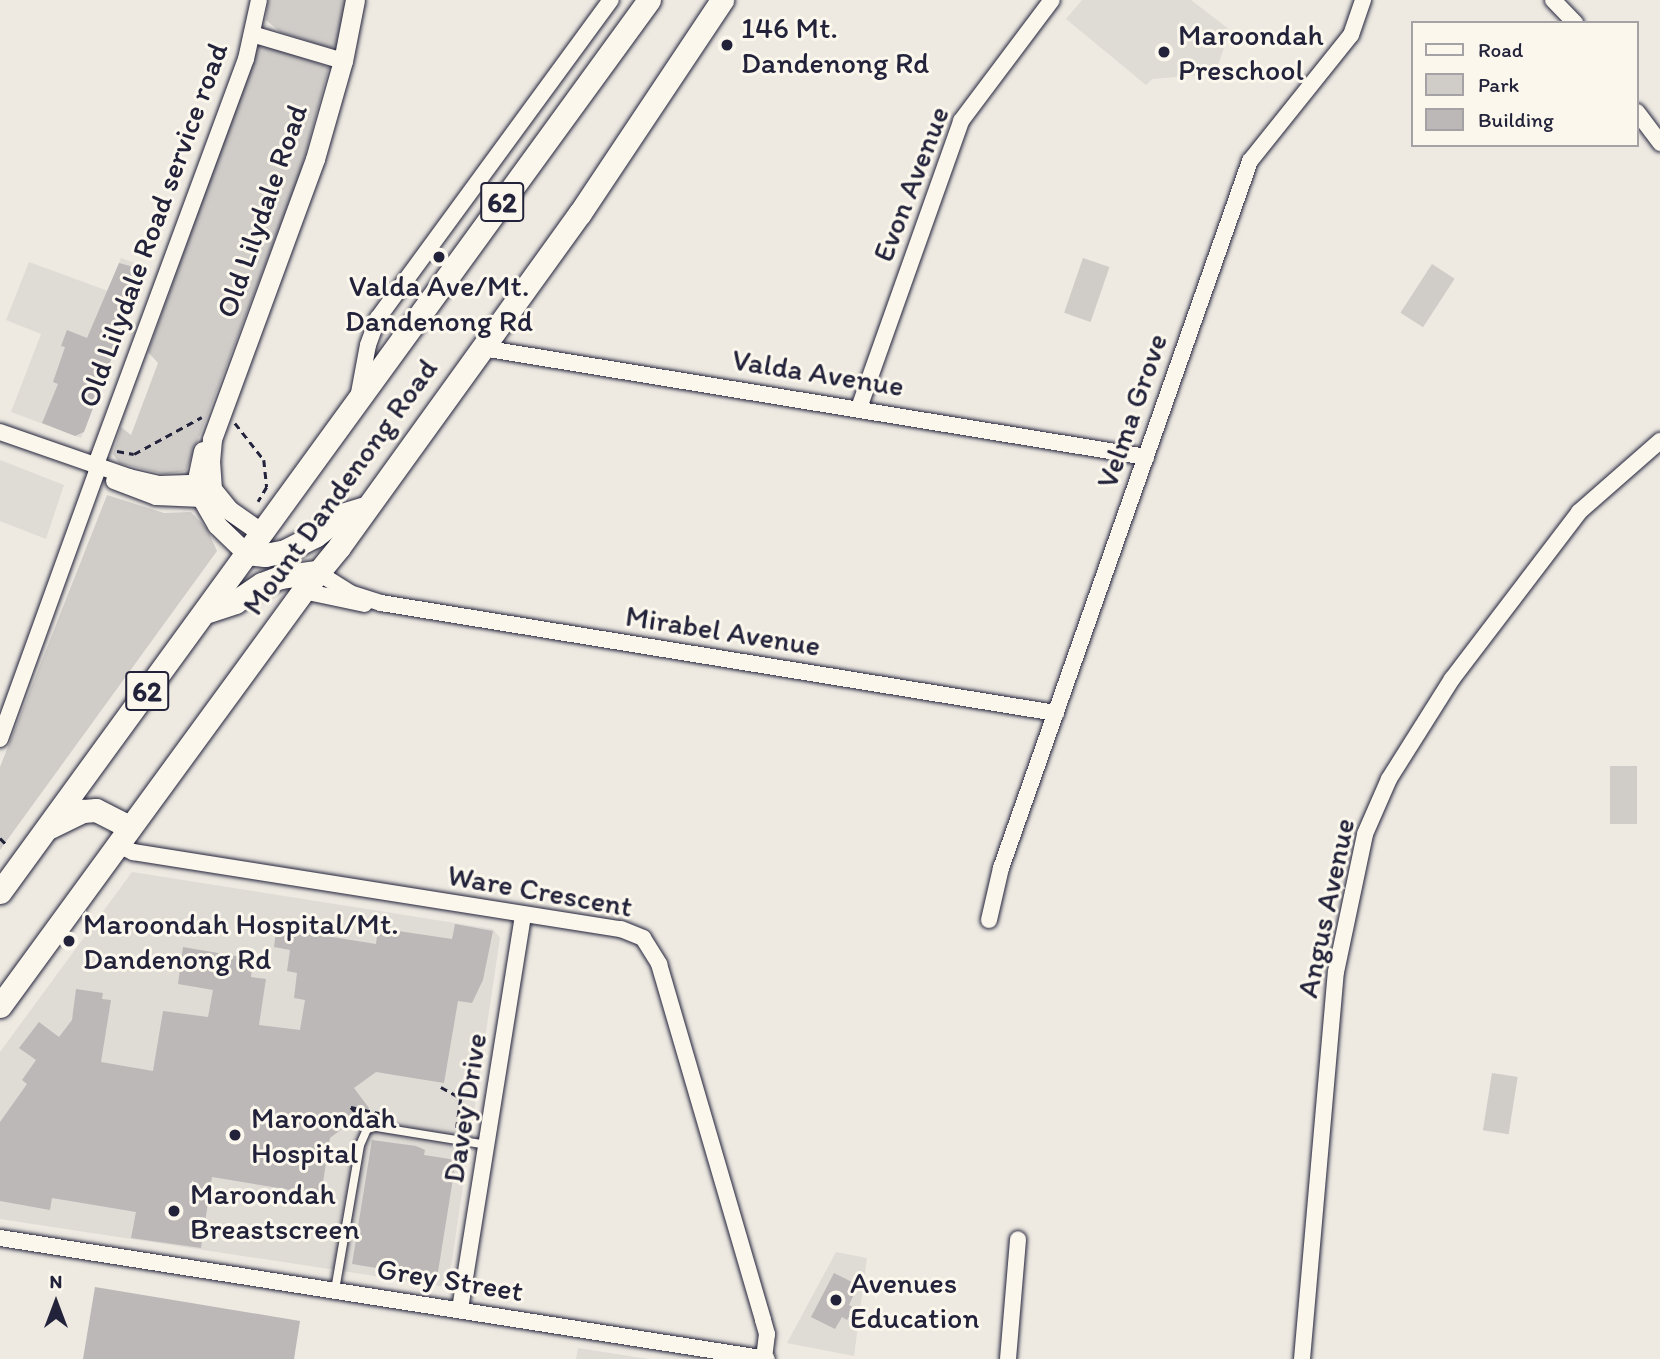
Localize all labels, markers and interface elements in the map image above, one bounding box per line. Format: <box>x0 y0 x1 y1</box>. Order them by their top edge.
place label: 146 Mt. Dandenong Rd <box>741 10 929 80</box>
place label: Maroondah Preschool <box>1178 17 1324 88</box>
legend <box>1412 21 1639 147</box>
marker: 146 Mt. Dandenong Rd <box>719 37 735 53</box>
text: Road <box>1478 37 1523 62</box>
street label: Old Lilydale Road service road <box>70 38 236 412</box>
marker: Maroondah Preschool <box>1156 44 1172 60</box>
text: Park <box>1478 72 1519 97</box>
street label: Old Lilydale Road <box>209 99 315 323</box>
street label: Evon Avenue <box>865 102 957 266</box>
text: Building <box>1478 107 1554 132</box>
road number: 62 <box>479 178 525 227</box>
marker: Valda Ave/Mt. Dandenong Rd <box>431 249 447 265</box>
place label: Valda Ave/Mt. Dandenong Rd <box>345 268 533 338</box>
street label: Velma Grove <box>1089 329 1175 493</box>
street label: Valda Avenue <box>730 342 906 404</box>
street label: Mount Dandenong Road <box>235 352 445 622</box>
street label: Mirabel Avenue <box>623 598 823 664</box>
road number: 62 <box>124 666 170 716</box>
street label: Angus Avenue <box>1289 815 1363 1001</box>
street label: Ware Crescent <box>444 857 636 925</box>
place label: Maroondah Hospital/Mt. Dandenong Rd <box>83 906 398 976</box>
marker: Maroondah Hospital/Mt. Dandenong Rd <box>61 933 77 949</box>
street label: Davey Drive <box>435 1030 495 1186</box>
place label: Maroondah Hospital <box>251 1100 397 1170</box>
marker: Maroondah Hospital <box>225 1125 245 1145</box>
place label: Maroondah Breastscreen <box>190 1176 360 1246</box>
marker: Maroondah Breastscreen <box>164 1201 184 1221</box>
street label: Grey Street <box>375 1251 525 1309</box>
place label: Avenues Education <box>850 1265 979 1336</box>
north arrow <box>21 1268 91 1338</box>
text: N <box>50 1270 62 1293</box>
marker: Avenues Education <box>828 1292 844 1308</box>

